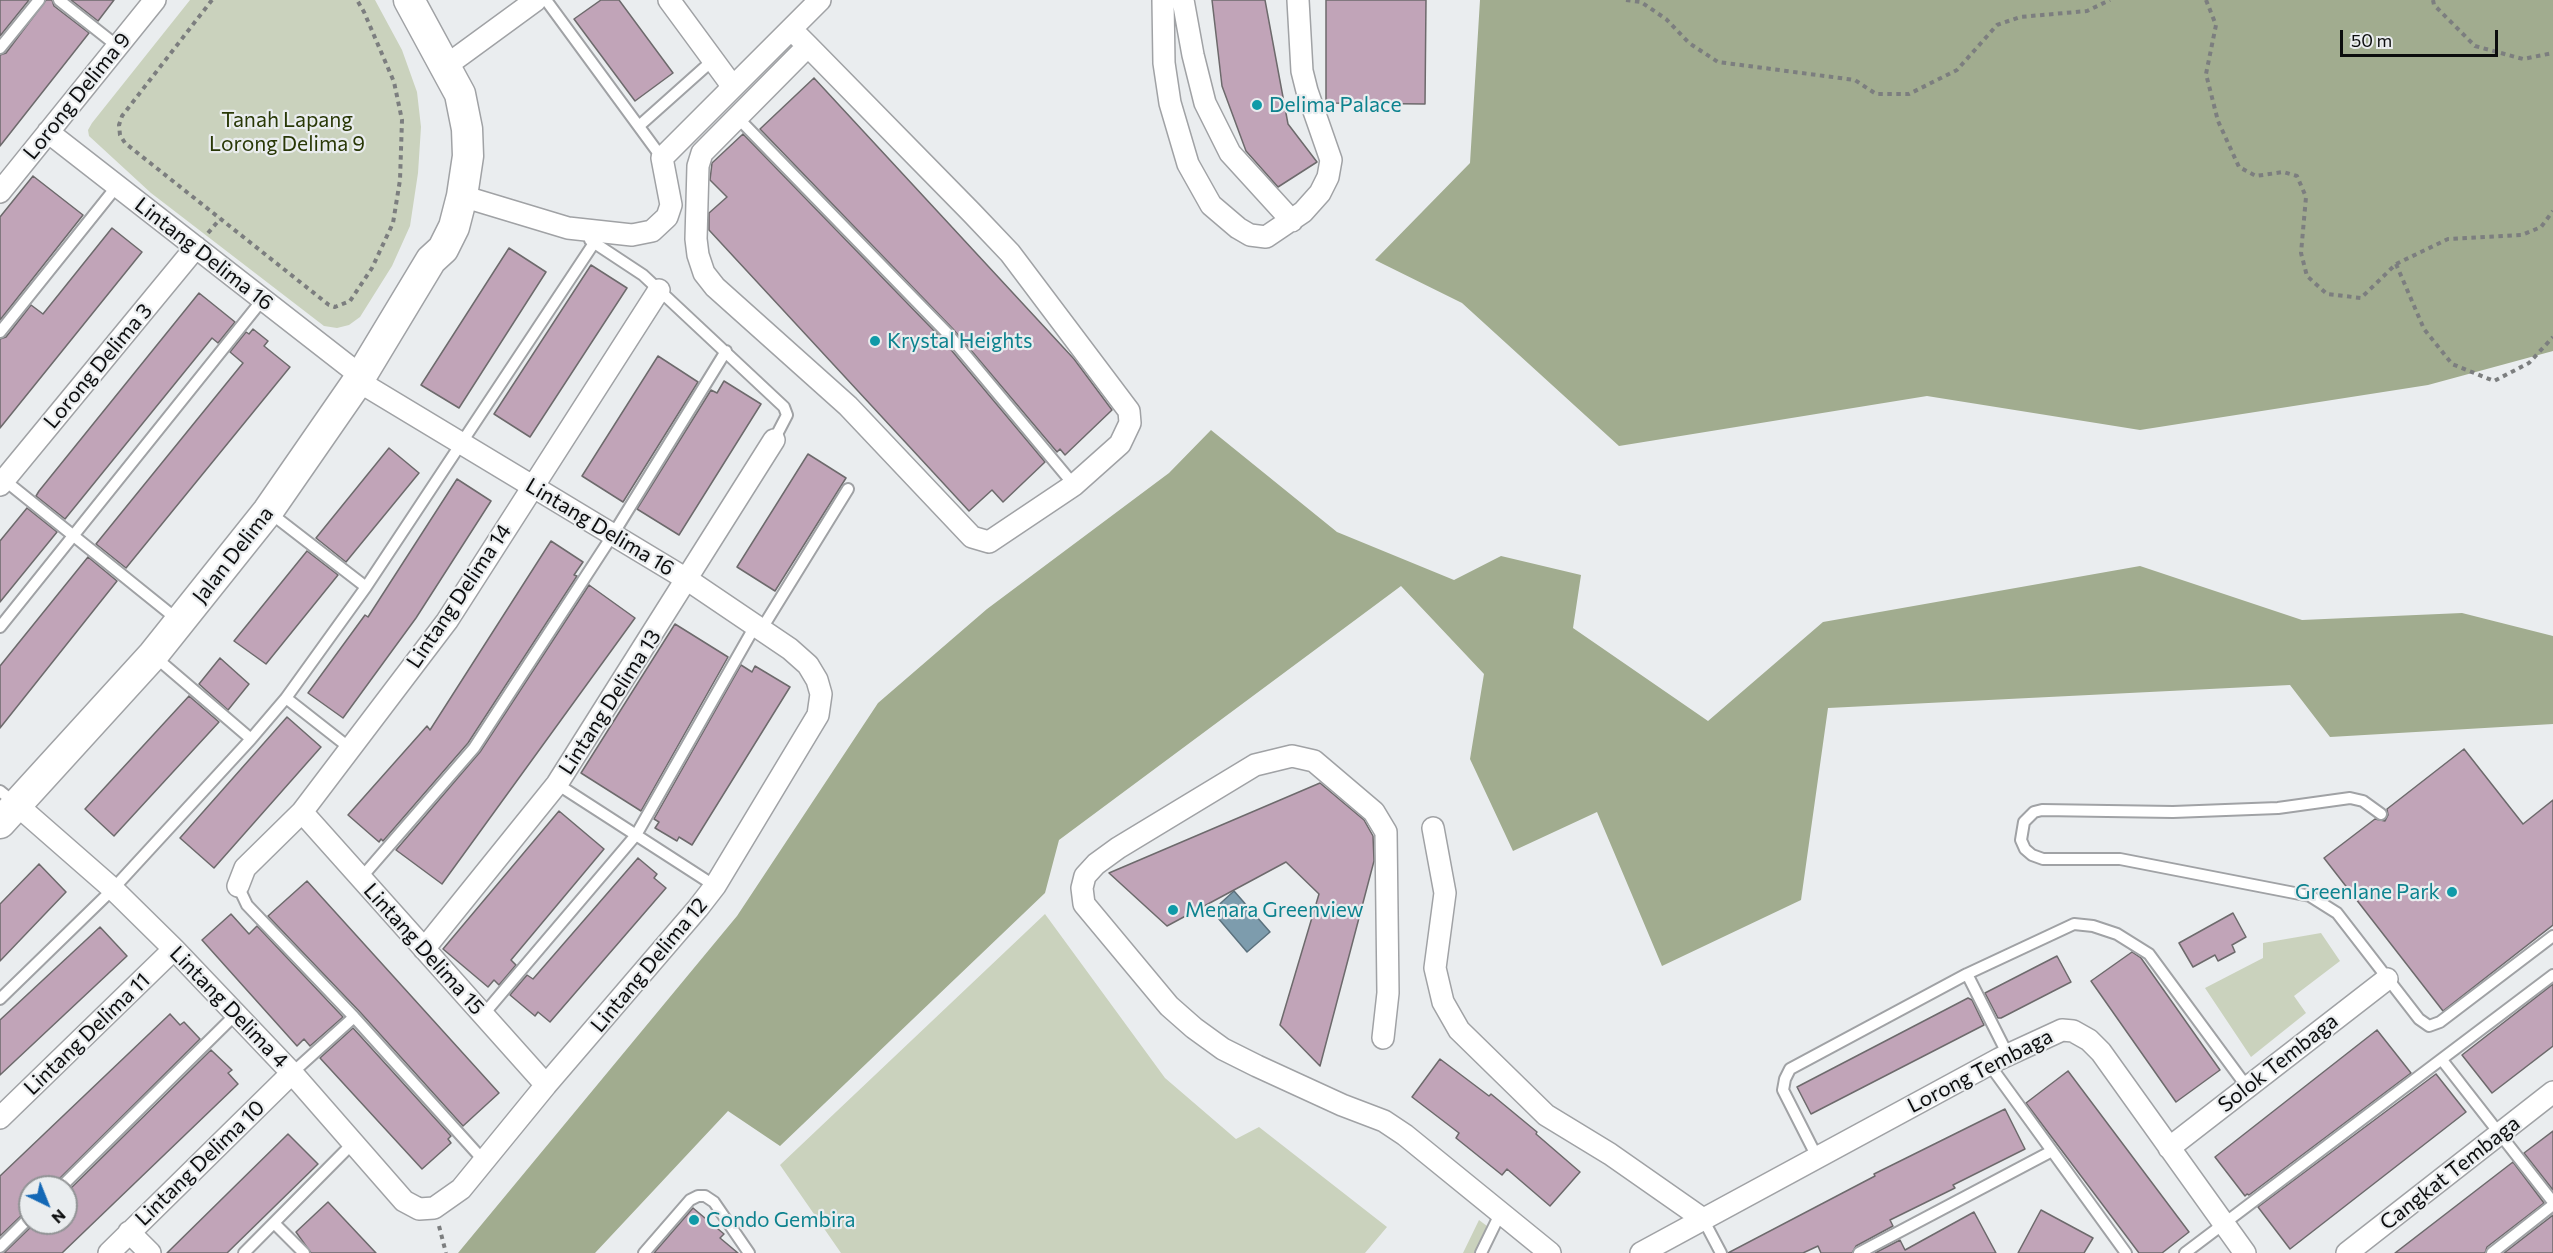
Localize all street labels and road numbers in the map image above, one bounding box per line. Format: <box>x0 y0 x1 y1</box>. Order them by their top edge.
street label: Lorong Delima 9 <box>18 27 136 165</box>
street label: Lintang Delima 16 <box>130 192 278 316</box>
street label: Lorong Delima 3 <box>38 298 158 434</box>
street label: Lintang Delima 16 <box>521 473 679 581</box>
street label: Jalan Delima <box>187 502 279 608</box>
street label: Lintang Delima 14 <box>401 519 517 673</box>
street label: Lintang Delima 13 <box>554 625 666 779</box>
street label: Lintang Delima 15 <box>358 878 490 1020</box>
street label: Lintang Delima 12 <box>585 893 713 1037</box>
street label: Lintang Delima 4 <box>164 941 294 1073</box>
street label: Lintang Delima 11 <box>19 968 155 1100</box>
street label: Solok Tembaga <box>2213 1008 2343 1118</box>
street label: Lorong Tembaga <box>1903 1024 2057 1118</box>
street label: Lintang Delima 10 <box>130 1095 270 1231</box>
street label: Cangkat Tembaga <box>2375 1111 2525 1235</box>

